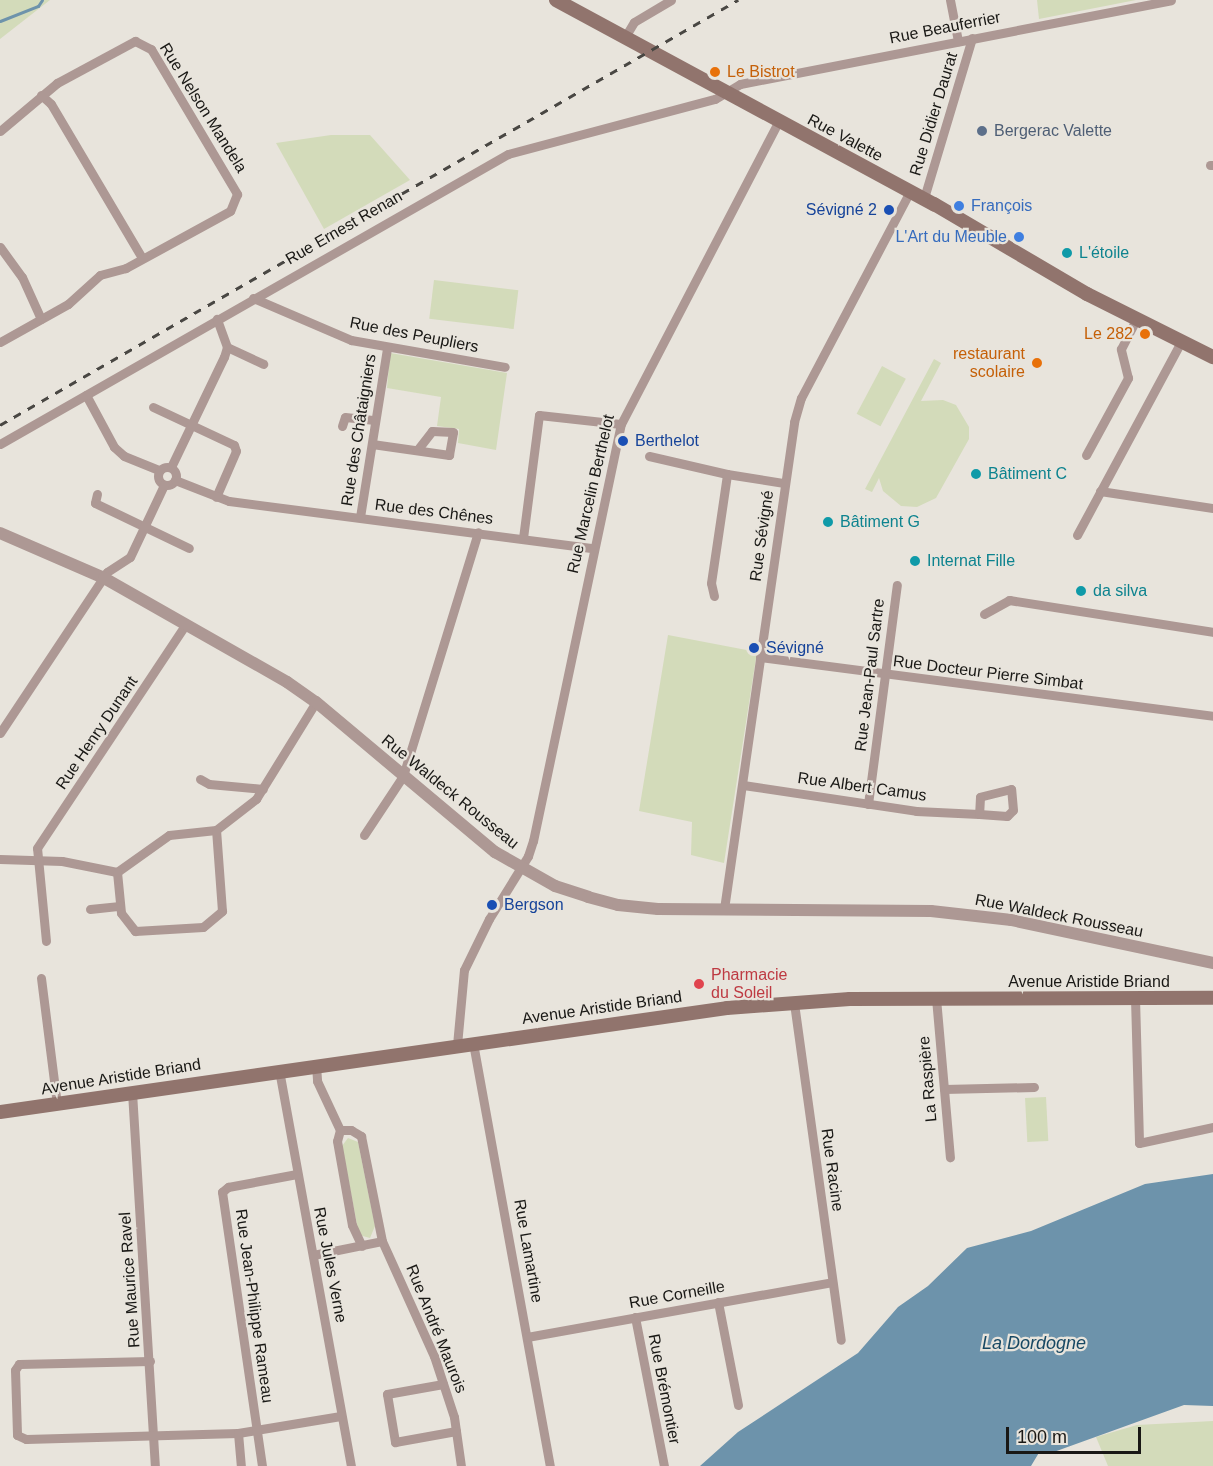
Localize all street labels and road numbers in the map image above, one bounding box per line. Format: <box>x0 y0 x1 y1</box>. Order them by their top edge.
street label: Rue Beauferrier <box>888 8 1002 48</box>
street label: Rue Nelson Mandela <box>155 40 251 176</box>
street label: Rue Didier Daurat <box>906 50 962 178</box>
street label: Rue Valette <box>804 110 886 166</box>
street label: Rue Ernest Renan <box>282 187 406 269</box>
street label: Rue des Peupliers <box>348 313 480 357</box>
street label: Rue des Châtaigniers <box>337 353 381 507</box>
street label: Rue Marcelin Berthelot <box>563 413 619 575</box>
street label: Rue Sévigné <box>746 489 778 583</box>
street label: Rue des Chênes <box>374 495 494 529</box>
street label: Rue Jean-Paul Sartre <box>851 597 889 753</box>
street label: Rue Docteur Pierre Simbat <box>892 652 1084 694</box>
street label: Rue Henry Dunant <box>52 673 142 793</box>
street label: Rue Waldeck Rousseau <box>377 731 523 853</box>
street label: Rue Albert Camus <box>796 768 928 806</box>
street label: Rue Waldeck Rousseau <box>973 890 1145 942</box>
street label: Avenue Aristide Briand <box>1008 972 1170 992</box>
street label: Avenue Aristide Briand <box>520 987 684 1029</box>
street label: La Raspière <box>915 1035 941 1123</box>
street label: Avenue Aristide Briand <box>39 1055 203 1099</box>
street label: Rue Racine <box>817 1127 847 1213</box>
street label: Rue Lamartine <box>509 1198 547 1304</box>
street label: Rue Jules Verne <box>309 1206 351 1324</box>
street label: Rue Jean-Philippe Rameau <box>231 1208 277 1404</box>
street label: Rue Maurice Ravel <box>116 1211 144 1349</box>
street label: Rue André Maurois <box>401 1262 471 1396</box>
street label: Rue Corneille <box>628 1277 726 1313</box>
street label: Rue Brémontier <box>644 1332 684 1446</box>

